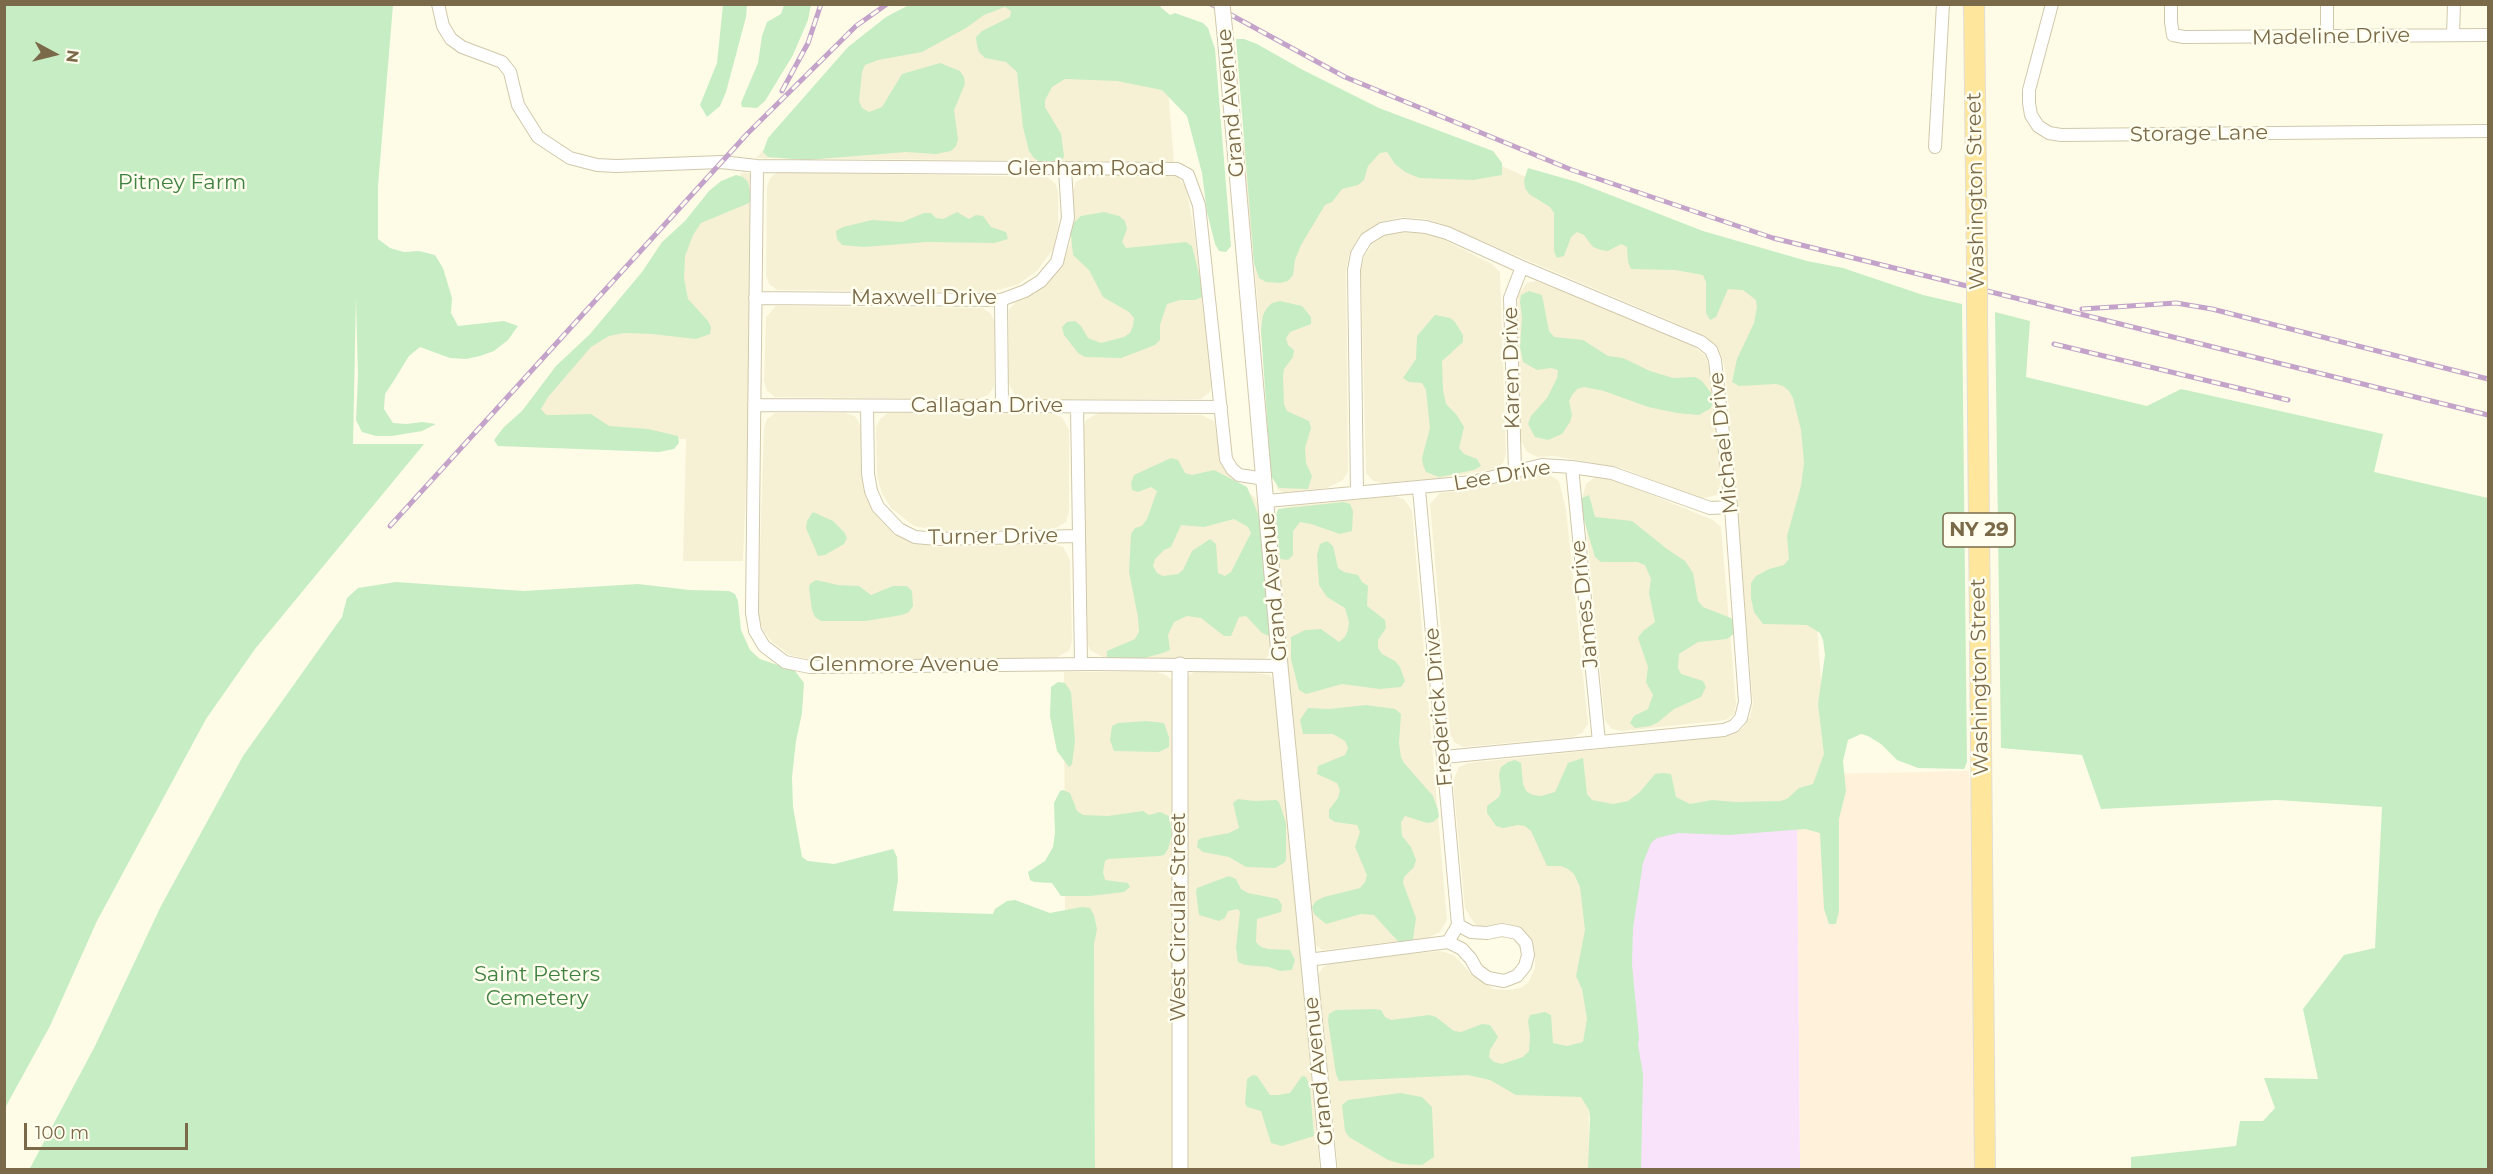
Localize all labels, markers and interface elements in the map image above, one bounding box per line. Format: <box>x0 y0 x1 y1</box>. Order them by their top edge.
street label: Madeline Drive <box>2252 23 2410 51</box>
north arrow <box>24 24 84 84</box>
street label: Grand Avenue <box>1212 27 1250 179</box>
text: N <box>62 49 83 64</box>
street label: Washington Street <box>1962 92 1990 290</box>
street label: Storage Lane <box>2130 120 2268 148</box>
street label: Glenham Road <box>1007 156 1165 182</box>
park label: Pitney Farm <box>118 170 246 196</box>
street label: Maxwell Drive <box>851 285 997 311</box>
street label: Karen Drive <box>1498 307 1526 429</box>
street label: Michael Drive <box>1704 371 1744 515</box>
street label: Callagan Drive <box>911 393 1063 419</box>
street label: Lee Drive <box>1452 455 1552 497</box>
street label: Grand Avenue <box>1255 511 1293 663</box>
road number: NY 29 <box>1943 513 2015 547</box>
street label: Turner Drive <box>928 523 1058 551</box>
street label: James Drive <box>1566 539 1604 669</box>
street label: Washington Street <box>1966 578 1994 776</box>
street label: Frederick Drive <box>1419 626 1459 788</box>
street label: Glenmore Avenue <box>809 652 999 678</box>
street label: West Circular Street <box>1166 812 1192 1022</box>
park label: Saint Peters Cemetery <box>474 962 600 1012</box>
street label: Grand Avenue <box>1299 995 1339 1147</box>
scale bar <box>27 1111 190 1149</box>
text: 100 m <box>35 1122 89 1144</box>

